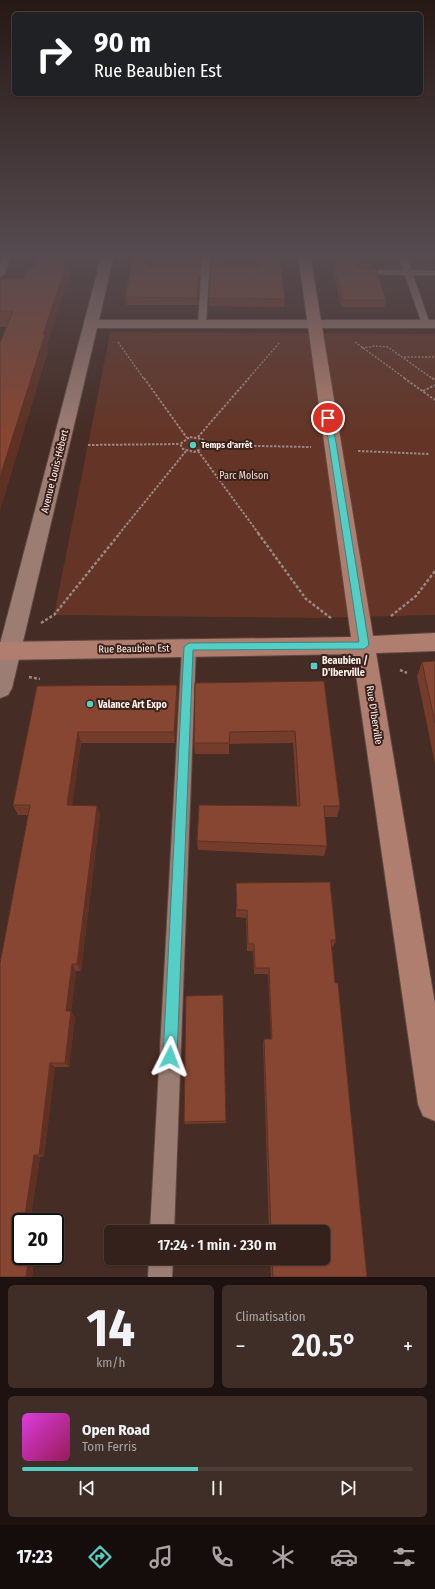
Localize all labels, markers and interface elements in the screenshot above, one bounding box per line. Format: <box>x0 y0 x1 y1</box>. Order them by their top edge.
text: 90 m <box>94 26 151 59</box>
icon: right <box>28 28 80 80</box>
text: Rue Beaubien Est <box>94 60 222 82</box>
pin <box>311 401 345 435</box>
icon: arrive <box>317 407 339 429</box>
street label: Avenue Louis-Hébert <box>39 428 71 514</box>
marker: Temps d'arrêt <box>188 440 198 450</box>
place label: Temps d'arrêt <box>201 440 253 450</box>
park label: Parc Molson <box>219 470 269 482</box>
street label: Rue Beaubien Est <box>98 642 170 656</box>
place label: Beaubien / D'Iberville <box>322 655 368 679</box>
marker: Beaubien / D'Iberville <box>309 661 319 671</box>
street label: Rue D'Iberville <box>363 685 385 745</box>
marker: Valance Art Expo <box>85 699 95 709</box>
place label: Valance Art Expo <box>97 699 167 711</box>
position arrow <box>149 1036 191 1078</box>
speed limit sign: 20 <box>12 1213 64 1265</box>
text: 17:24 · 1 min · 230 m <box>157 1236 277 1254</box>
text: 14 <box>86 1297 135 1360</box>
text: Climatisation <box>236 1309 306 1324</box>
text: 20.5° <box>292 1328 357 1364</box>
text: − <box>236 1333 245 1360</box>
text: + <box>403 1333 413 1360</box>
text: km/h <box>96 1355 125 1370</box>
text: Open Road <box>82 1421 150 1439</box>
text: Tom Ferris <box>82 1439 137 1454</box>
icon: previous <box>76 1477 98 1499</box>
icon: pause <box>206 1477 228 1499</box>
icon: next <box>337 1477 359 1499</box>
icon: directions <box>86 1543 114 1571</box>
icon: music <box>147 1543 175 1571</box>
icon: phone <box>208 1543 236 1571</box>
icon: climate <box>269 1543 297 1571</box>
icon: car <box>330 1543 358 1571</box>
icon: filters <box>390 1543 418 1571</box>
text: 17:23 <box>16 1546 53 1568</box>

